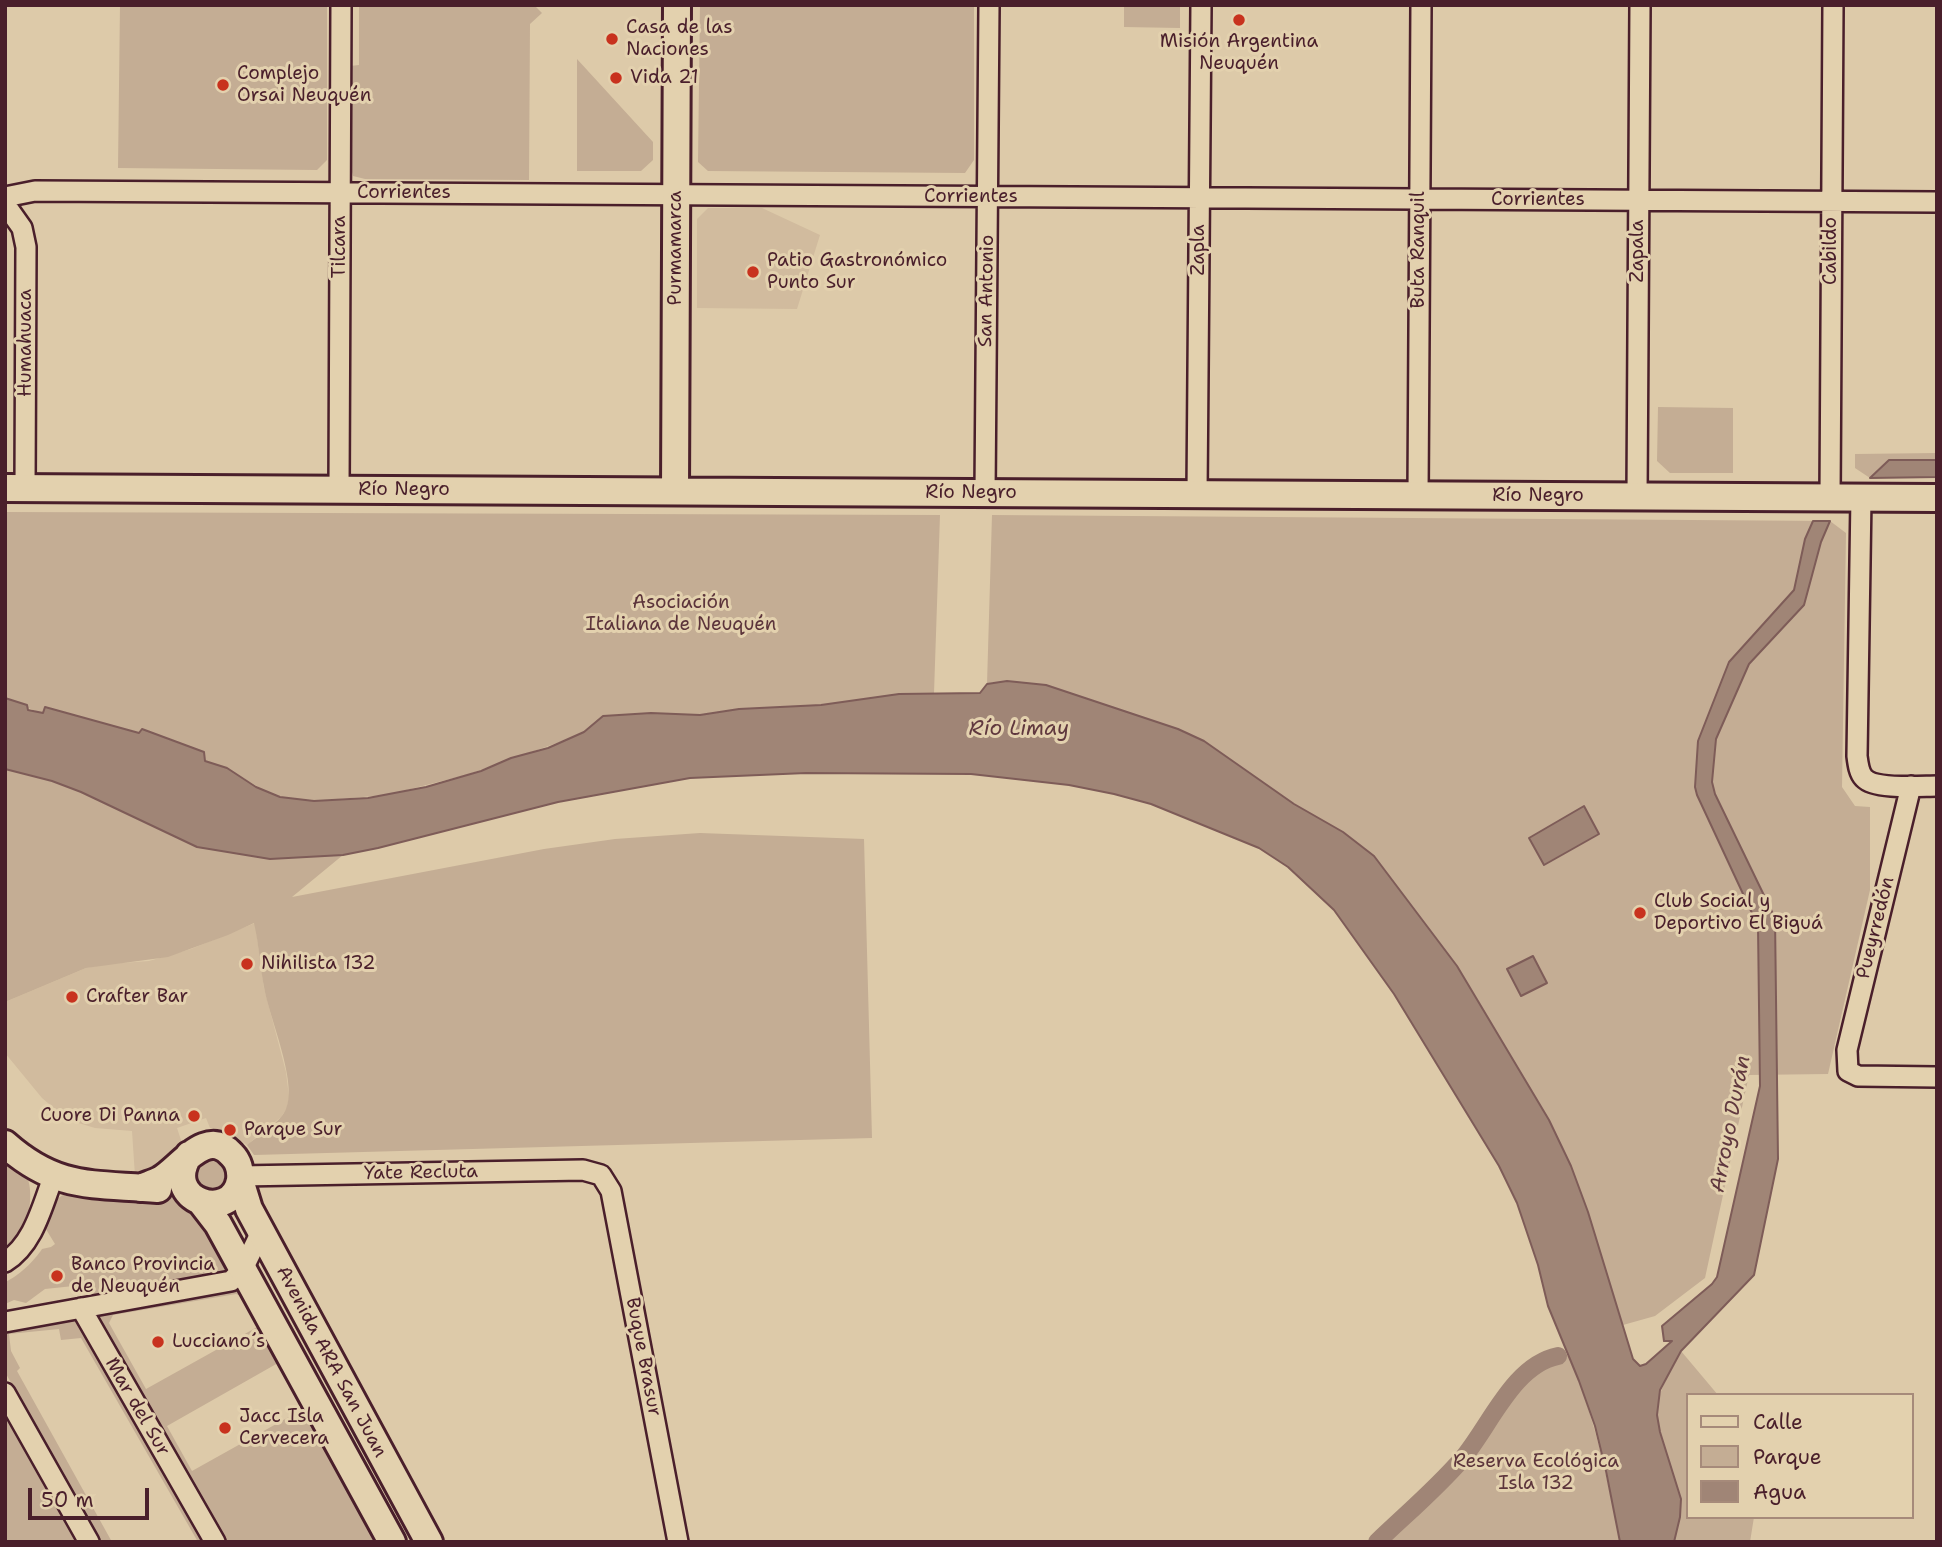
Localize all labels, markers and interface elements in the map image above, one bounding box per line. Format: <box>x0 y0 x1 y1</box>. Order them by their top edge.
marker: Misión Argentina Neuquén <box>1231 12 1247 28</box>
place label: Casa de las Naciones <box>626 17 733 61</box>
marker: Casa de las Naciones <box>604 31 620 47</box>
place label: Misión Argentina Neuquén <box>1160 31 1318 75</box>
place label: Complejo Orsai Neuquén <box>237 63 371 107</box>
place label: Vida 21 <box>630 67 699 89</box>
marker: Vida 21 <box>608 70 624 86</box>
marker: Complejo Orsai Neuquén <box>215 77 231 93</box>
street label: Corrientes <box>357 182 451 204</box>
street label: Corrientes <box>924 186 1018 208</box>
street label: Corrientes <box>1491 189 1585 211</box>
street label: Purmamarca <box>665 191 687 305</box>
street label: Buta Ranquil <box>1408 191 1430 309</box>
street label: Tilcara <box>329 216 351 278</box>
street label: Cabildo <box>1820 217 1842 285</box>
street label: Zapala <box>1627 220 1649 282</box>
street label: Zapla <box>1188 225 1210 275</box>
street label: San Antonio <box>975 235 999 347</box>
place label: Patio Gastronómico Punto Sur <box>767 250 947 294</box>
marker: Patio Gastronómico Punto Sur <box>745 264 761 280</box>
street label: Humahuaca <box>15 289 37 397</box>
street label: Río Negro <box>358 479 450 501</box>
street label: Río Negro <box>925 482 1017 504</box>
street label: Río Negro <box>1492 485 1584 507</box>
park label: Asociación Italiana de Neuquén <box>586 592 776 636</box>
water label: Río Limay <box>969 717 1069 743</box>
street label: Pueyrredón <box>1852 875 1900 981</box>
place label: Club Social y Deportivo El Biguá <box>1654 891 1823 935</box>
marker: Club Social y Deportivo El Biguá <box>1632 905 1648 921</box>
place label: Nihilista 132 <box>261 953 376 975</box>
marker: Nihilista 132 <box>239 956 255 972</box>
place label: Crafter Bar <box>86 986 188 1008</box>
marker: Crafter Bar <box>64 989 80 1005</box>
water label: Arroyo Durán <box>1705 1053 1757 1195</box>
place label: Cuore Di Panna <box>40 1105 180 1127</box>
marker: Cuore Di Panna <box>186 1108 202 1124</box>
place label: Parque Sur <box>244 1119 343 1141</box>
marker: Parque Sur <box>222 1122 238 1138</box>
street label: Yate Recluta <box>364 1161 478 1185</box>
place label: Banco Provincia de Neuquén <box>71 1254 215 1298</box>
street label: Avenida ARA San Juan <box>271 1262 391 1462</box>
marker: Banco Provincia de Neuquén <box>49 1268 65 1284</box>
street label: Buque Brasur <box>620 1296 666 1418</box>
place label: Lucciano´s <box>172 1331 265 1353</box>
marker: Lucciano´s <box>150 1334 166 1350</box>
street label: Mar del Sur <box>100 1354 174 1460</box>
legend <box>1686 1393 1914 1519</box>
place label: Jacc Isla Cervecera <box>239 1406 329 1450</box>
text: Calle <box>1753 1408 1803 1436</box>
marker: Jacc Isla Cervecera <box>217 1420 233 1436</box>
text: Parque <box>1753 1443 1822 1471</box>
park label: Reserva Ecológica Isla 132 <box>1453 1451 1619 1495</box>
scale bar <box>32 1474 152 1518</box>
text: Agua <box>1753 1478 1806 1506</box>
text: 50 m <box>41 1486 94 1514</box>

